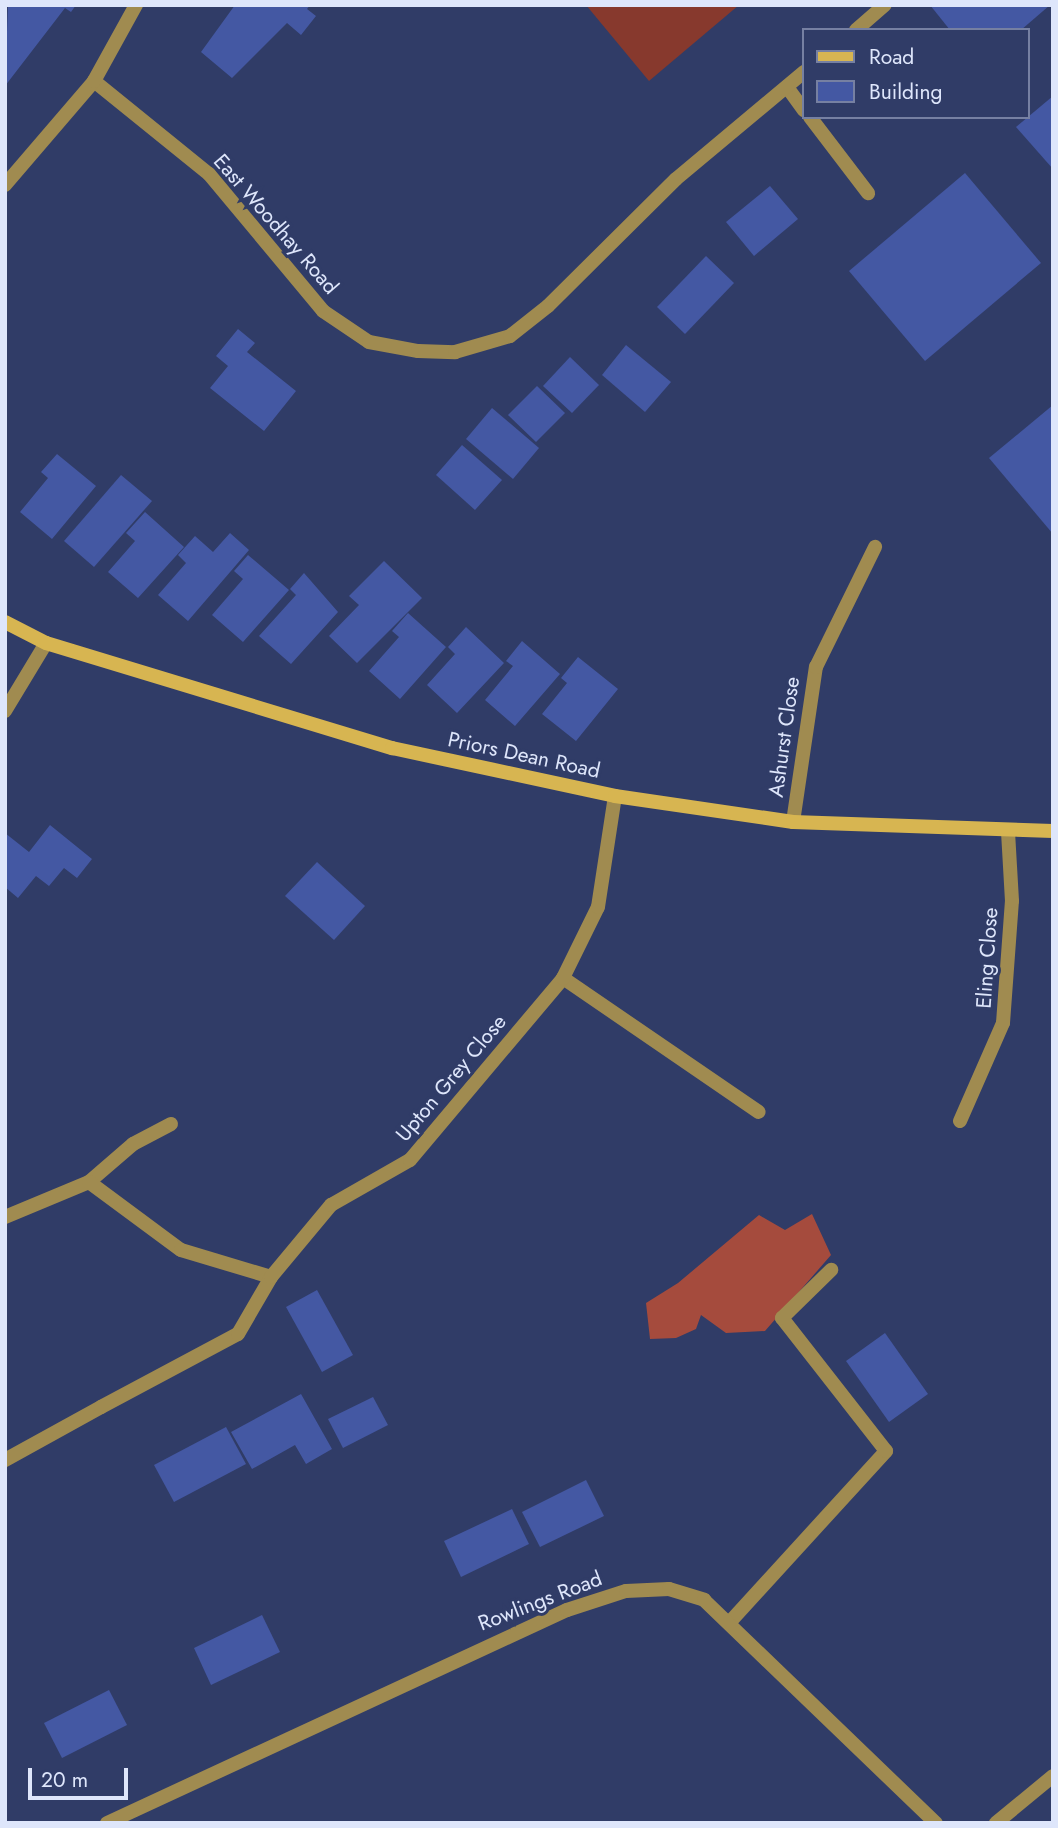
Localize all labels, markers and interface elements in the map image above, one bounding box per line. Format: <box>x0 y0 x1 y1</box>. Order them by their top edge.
legend <box>802 28 1030 119</box>
text: Road <box>869 42 914 72</box>
text: Building <box>869 77 942 107</box>
street label: East Woodhay Road <box>208 149 344 299</box>
street label: Ashurst Close <box>763 675 805 799</box>
street label: Priors Dean Road <box>446 727 602 783</box>
street label: Eling Close <box>971 907 1003 1009</box>
street label: Upton Grey Close <box>391 1009 511 1147</box>
street label: Rowlings Road <box>475 1566 605 1636</box>
scale bar <box>32 1755 131 1799</box>
text: 20 m <box>41 1765 88 1795</box>

